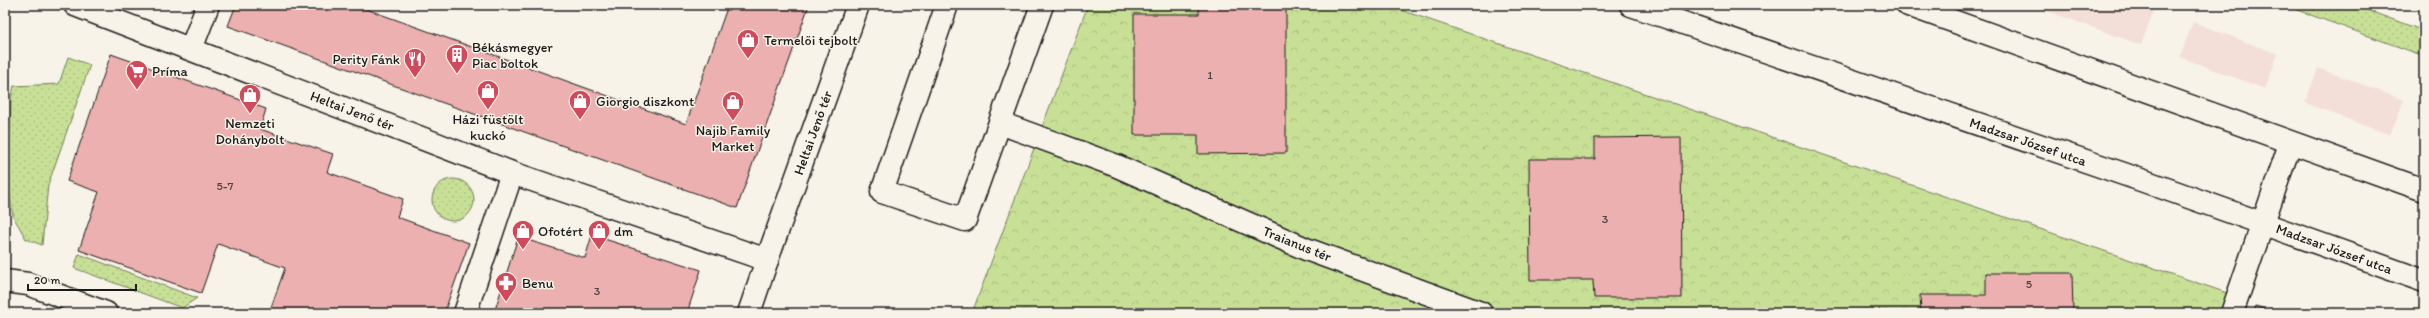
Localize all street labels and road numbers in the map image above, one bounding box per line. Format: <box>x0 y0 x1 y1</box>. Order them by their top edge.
street label: Heltai Jenő tér <box>308 87 397 135</box>
street label: Heltai Jenő tér <box>790 88 836 177</box>
street label: Madzsar József utca <box>1967 114 2089 170</box>
street label: Madzsar József utca <box>2274 220 2395 278</box>
street label: Traianus tér <box>1260 223 1334 266</box>

